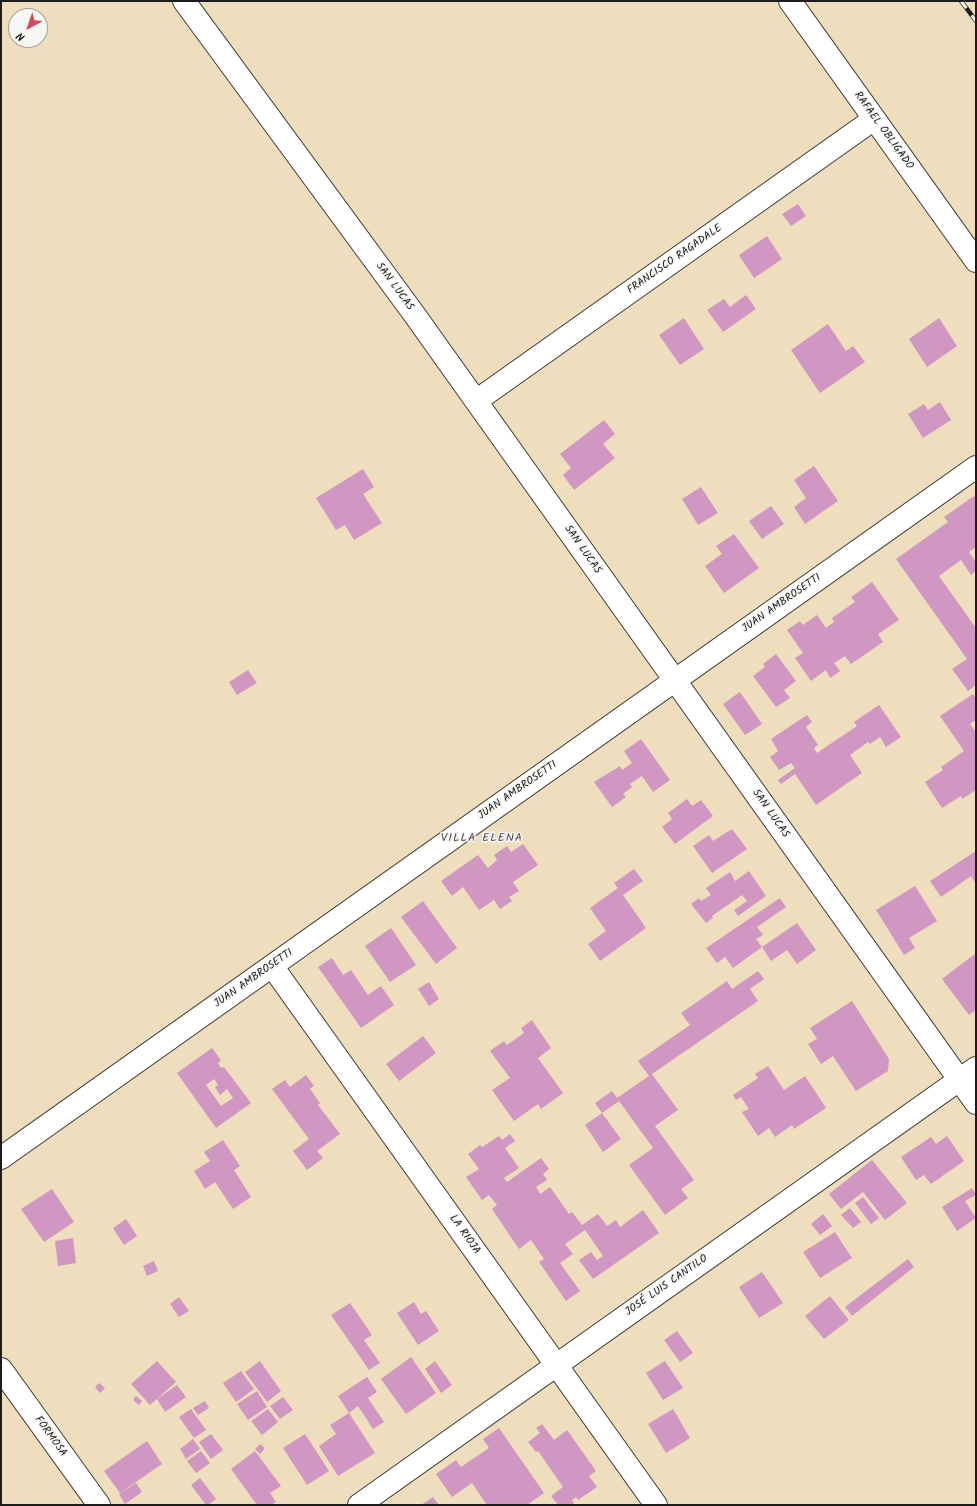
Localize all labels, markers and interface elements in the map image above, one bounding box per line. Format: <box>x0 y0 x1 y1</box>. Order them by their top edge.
north arrow <box>8 8 48 48</box>
text: N <box>12 27 29 46</box>
street label: RAFAEL OBLIGADO <box>850 90 916 172</box>
street label: FRANCISCO RAGADALE <box>625 222 725 298</box>
street label: SAN LUCAS <box>372 260 416 314</box>
street label: SAN LUCAS <box>561 523 603 577</box>
street label: JUAN AMBROSETTI <box>740 572 824 636</box>
street label: JUAN AMBROSETTI <box>476 759 560 823</box>
street label: SAN LUCAS <box>749 787 791 841</box>
district label: VILLA ELENA <box>441 832 523 846</box>
street label: JUAN AMBROSETTI <box>212 947 296 1011</box>
street label: LA RIOJA <box>446 1213 482 1257</box>
street label: JOSÉ LUIS CANTILO <box>623 1253 711 1319</box>
street label: FORMOSA <box>31 1414 69 1460</box>

